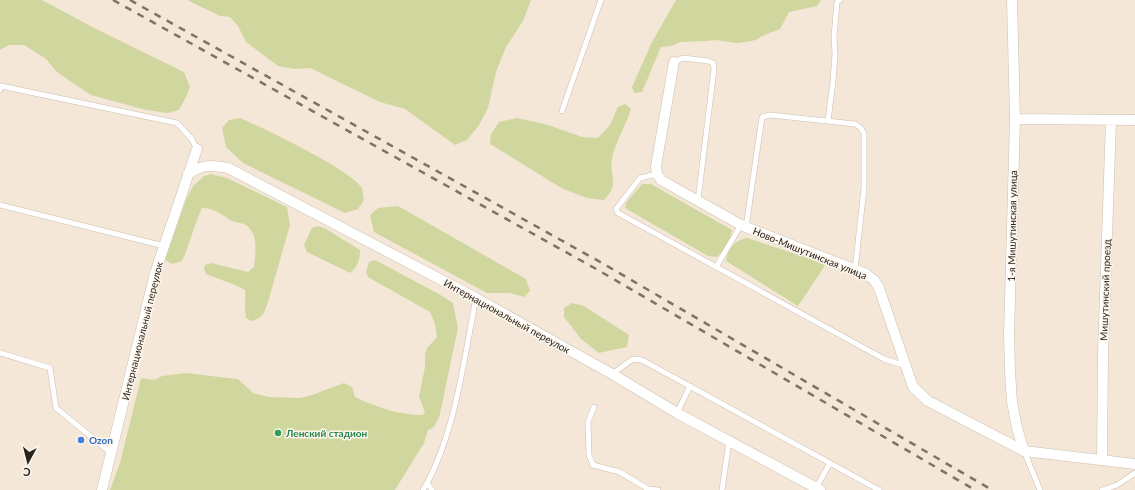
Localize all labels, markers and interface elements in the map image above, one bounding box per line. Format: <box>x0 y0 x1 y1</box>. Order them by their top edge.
street label: 1-я Мишутинская улица <box>1005 170 1019 282</box>
street label: Ново-Мишутинская улица <box>751 225 869 281</box>
street label: Мишутинский проезд <box>1097 239 1113 341</box>
street label: Интернациональный переулок <box>119 260 165 402</box>
street label: Интернациональный переулок <box>442 276 573 356</box>
place label: Ленский стадион <box>285 427 368 439</box>
marker: Ленский стадион <box>273 428 283 438</box>
place label: Ozon <box>89 434 113 446</box>
marker: Ozon <box>76 435 86 445</box>
north arrow <box>8 442 48 482</box>
text: С <box>22 465 31 479</box>

